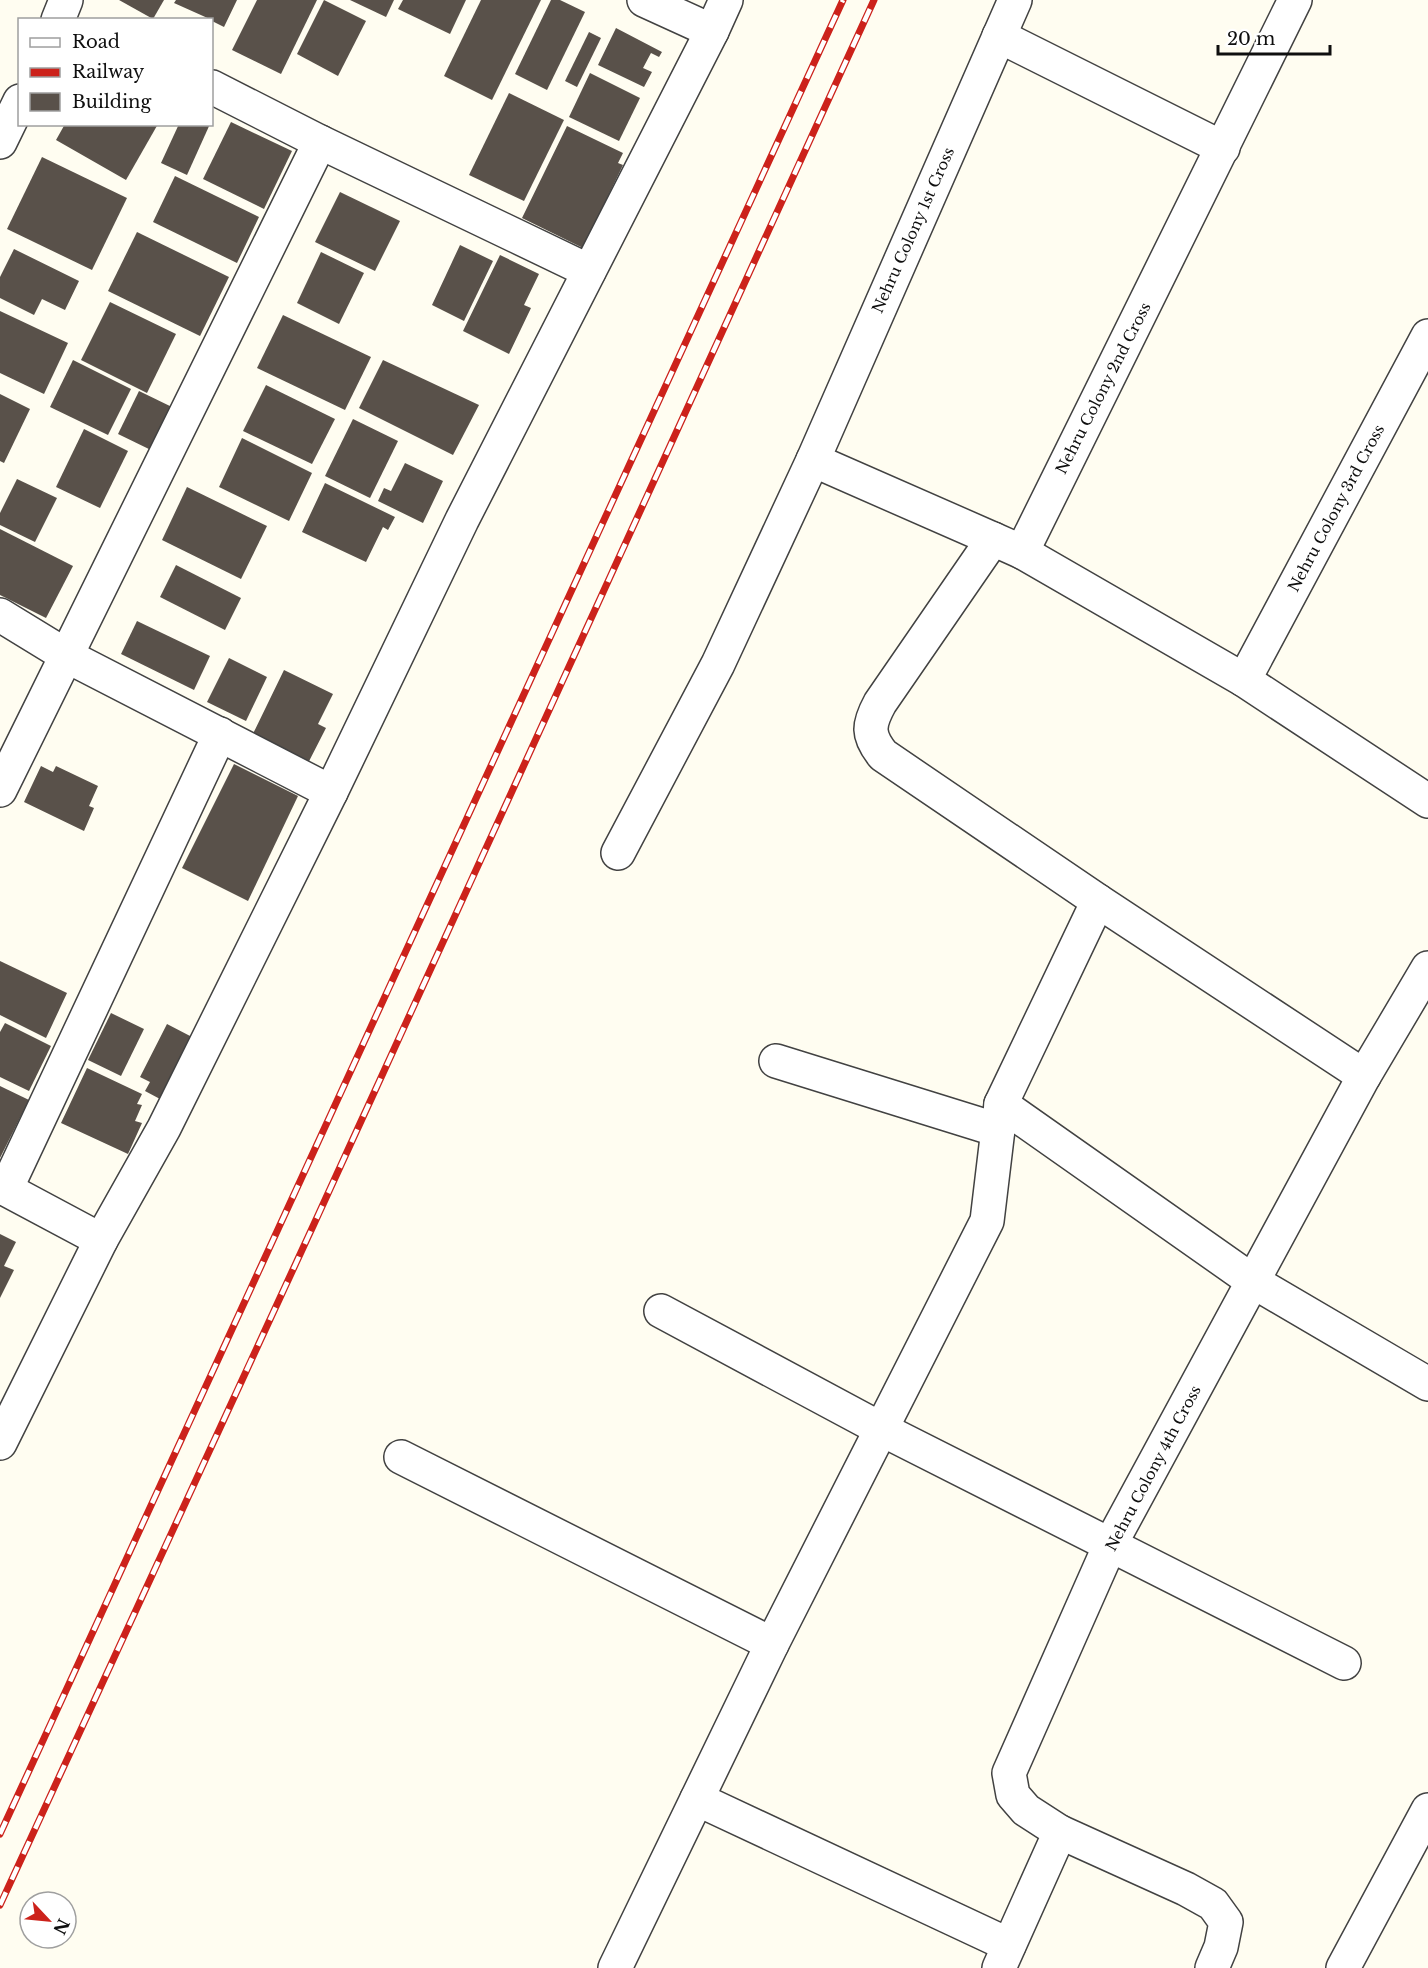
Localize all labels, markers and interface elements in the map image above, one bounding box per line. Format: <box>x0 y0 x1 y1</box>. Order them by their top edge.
legend <box>18 18 213 126</box>
scale bar <box>1218 18 1330 56</box>
text: 20 m <box>1227 28 1275 50</box>
text: Road <box>72 31 120 53</box>
text: Railway <box>72 61 145 83</box>
text: Building <box>72 91 151 113</box>
street label: Nehru Colony 1st Cross <box>868 144 958 316</box>
street label: Nehru Colony 2nd Cross <box>1051 299 1155 477</box>
street label: Nehru Colony 3rd Cross <box>1284 421 1388 595</box>
street label: Nehru Colony 4th Cross <box>1101 1382 1205 1554</box>
north arrow <box>18 1890 78 1950</box>
text: N <box>49 1915 74 1938</box>

